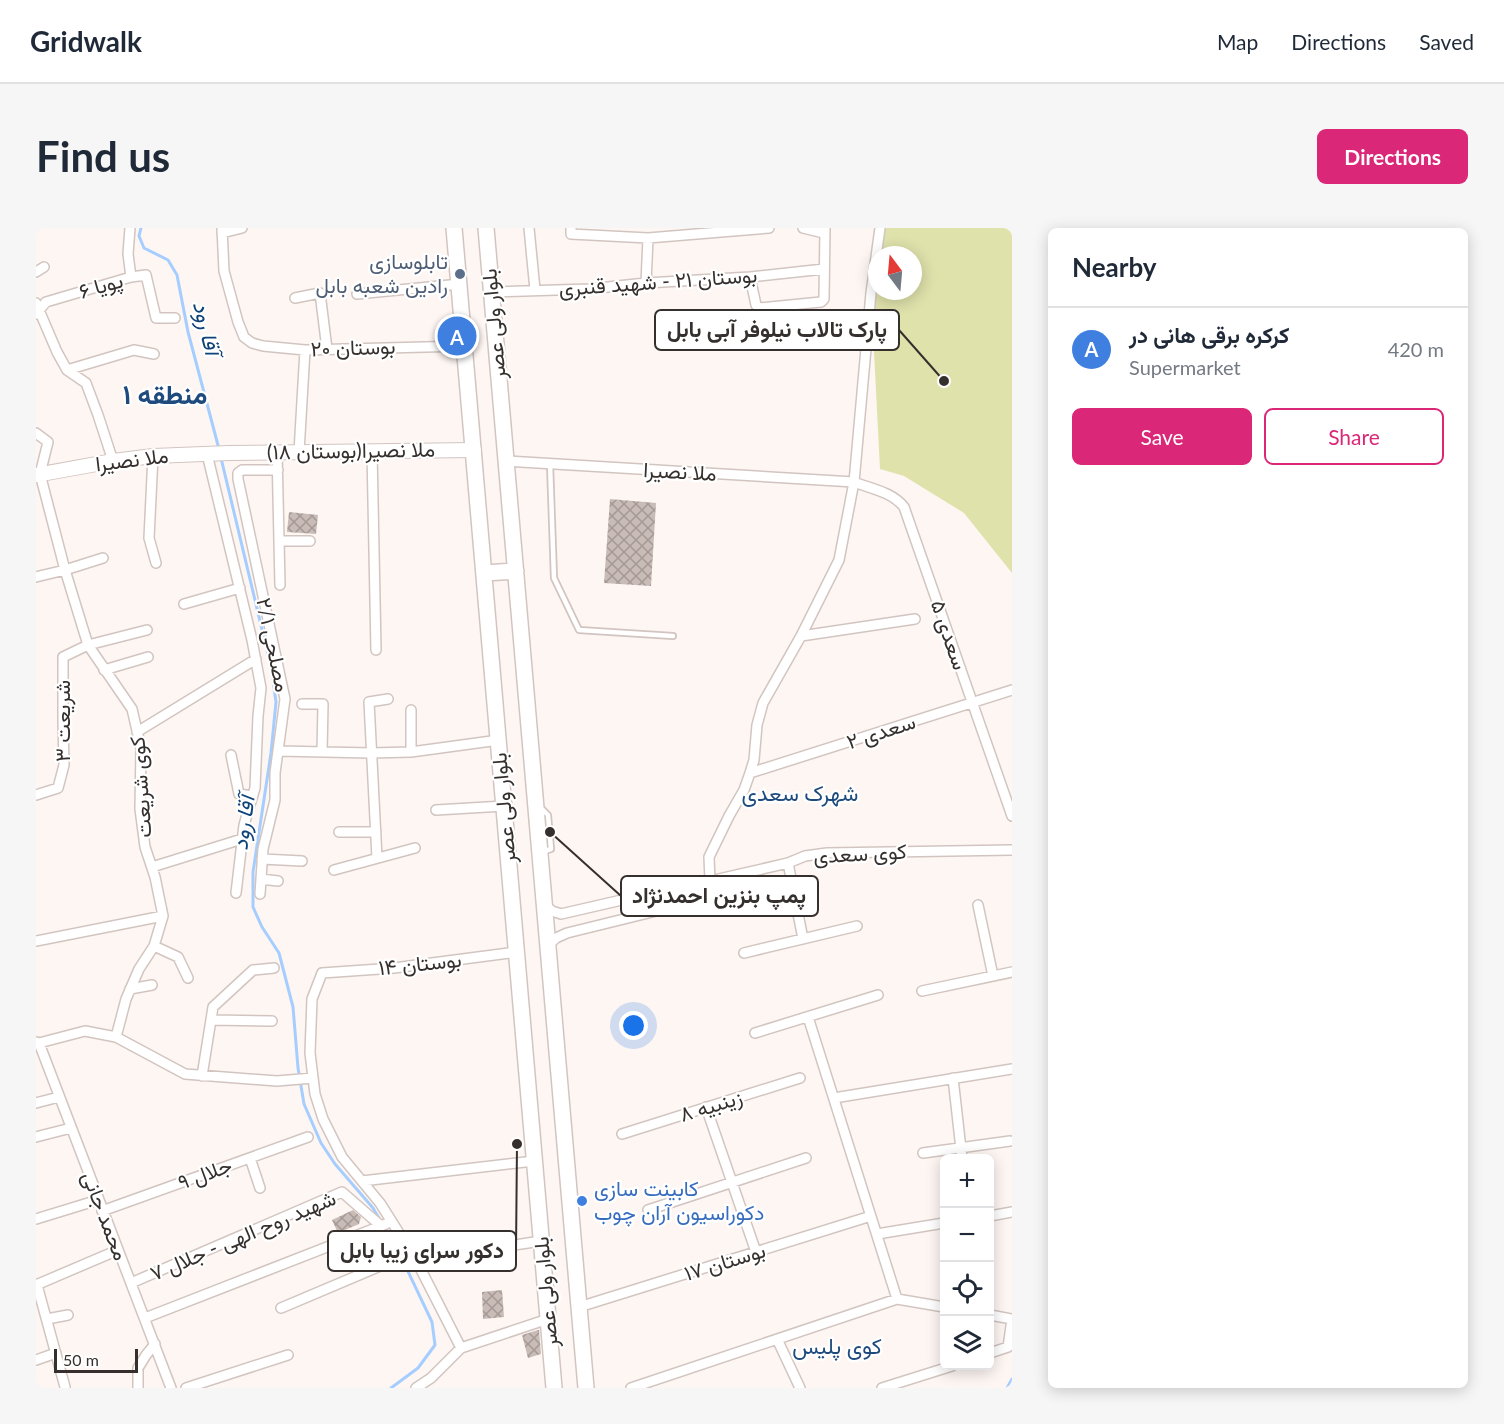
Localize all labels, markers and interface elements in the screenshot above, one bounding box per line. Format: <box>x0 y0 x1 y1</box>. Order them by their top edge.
text: Gridwalk <box>30 24 142 58</box>
text: Map <box>1217 29 1258 54</box>
text: Directions <box>1291 29 1386 54</box>
text: Saved <box>1419 29 1474 54</box>
button: Directions <box>1317 129 1468 184</box>
text: Find us <box>36 131 170 181</box>
north arrow <box>868 246 922 300</box>
place label: تابلوسازی رادین شعبه بابل <box>315 248 448 299</box>
text: Nearby <box>1072 251 1157 283</box>
street label: بوستان ۲۱ - شهید قنبری <box>558 261 758 302</box>
street label: پویا ۶ <box>76 266 126 306</box>
marker: تابلوسازی رادین شعبه بابل <box>453 267 467 281</box>
street label: بلوار ولی عصر <box>475 268 512 382</box>
water label: آقا رود <box>187 298 229 363</box>
callout: پارک تالاب نیلوفر آبی بابل <box>655 310 899 350</box>
pin: A <box>438 314 476 358</box>
text: پارک تالاب نیلوفر آبی بابل <box>667 315 887 345</box>
text: کرکره برقی هانی در <box>1129 321 1290 348</box>
street label: بوستان ۲۰ <box>310 333 396 362</box>
text: A <box>1085 337 1098 361</box>
text: 420 m <box>1388 337 1444 361</box>
text: Supermarket <box>1129 355 1241 379</box>
district label: منطقه ۱ <box>123 377 207 410</box>
button: Save <box>1072 408 1252 465</box>
button: Share <box>1264 408 1444 465</box>
street label: ملا نصیرا(بوستان ۱۸) <box>267 436 435 465</box>
street label: ملا نصیرا <box>94 442 170 477</box>
street label: ملا نصیرا <box>643 456 717 487</box>
street label: مصلحی ۲/۱ <box>251 595 297 694</box>
street label: سعدی ۵ <box>926 596 974 673</box>
street label: شریعت ۳ <box>49 680 76 762</box>
street label: سعدی ۲ <box>843 708 918 754</box>
street label: کوی شریعت <box>123 735 158 839</box>
street label: بلوار ولی عصر <box>485 752 522 866</box>
district label: شهرک سعدی <box>742 779 858 807</box>
water label: آقا رود <box>225 788 261 852</box>
street label: کوی سعدی <box>813 838 907 869</box>
callout: پمپ بنزین احمدنژاد <box>621 876 818 916</box>
text: پمپ بنزین احمدنژاد <box>632 881 806 911</box>
street label: بوستان ۱۴ <box>377 946 463 981</box>
your location <box>619 1011 648 1040</box>
street label: زینبیه ۸ <box>676 1083 746 1128</box>
street label: جلال ۹ <box>174 1151 235 1195</box>
map controls <box>940 1154 994 1370</box>
button: + <box>940 1154 994 1208</box>
street label: محمد جانی <box>77 1167 135 1264</box>
place label: کابینت سازی دکوراسیون آران چوب <box>594 1175 764 1227</box>
street label: شهید روح الهی - جلال ۷ <box>146 1184 340 1288</box>
marker: کابینت سازی دکوراسیون آران چوب <box>575 1194 589 1208</box>
button: − <box>940 1208 994 1262</box>
callout: دکور سرای زیبا بابل <box>328 1231 516 1271</box>
text: دکور سرای زیبا بابل <box>340 1236 504 1264</box>
street label: بلوار ولی عصر <box>527 1236 564 1350</box>
street label: بوستان ۱۷ <box>681 1236 769 1287</box>
button: locate <box>940 1262 994 1316</box>
button: layers <box>940 1316 994 1370</box>
district label: کوی پلیس <box>792 1332 882 1361</box>
scale bar <box>54 1346 138 1374</box>
text: 50 m <box>63 1350 99 1369</box>

